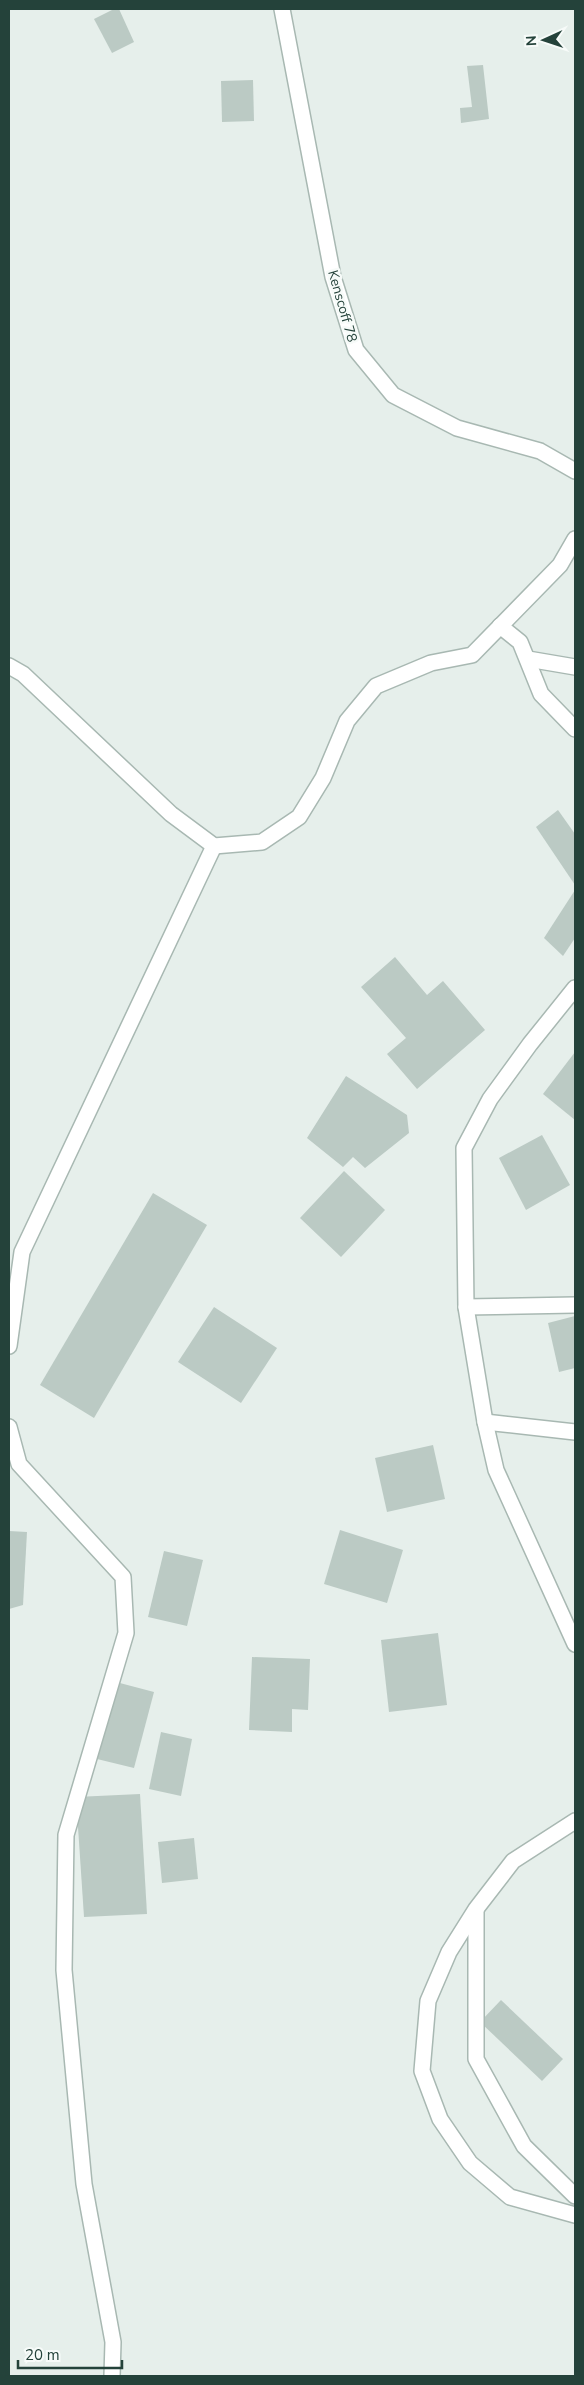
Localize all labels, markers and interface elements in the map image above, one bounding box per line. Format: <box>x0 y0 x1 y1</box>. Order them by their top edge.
north arrow <box>519 15 569 65</box>
text: N <box>522 35 541 46</box>
street label: Kenscoff 78 <box>323 268 362 344</box>
scale bar <box>18 2338 121 2370</box>
text: 20 m <box>25 2345 60 2365</box>

